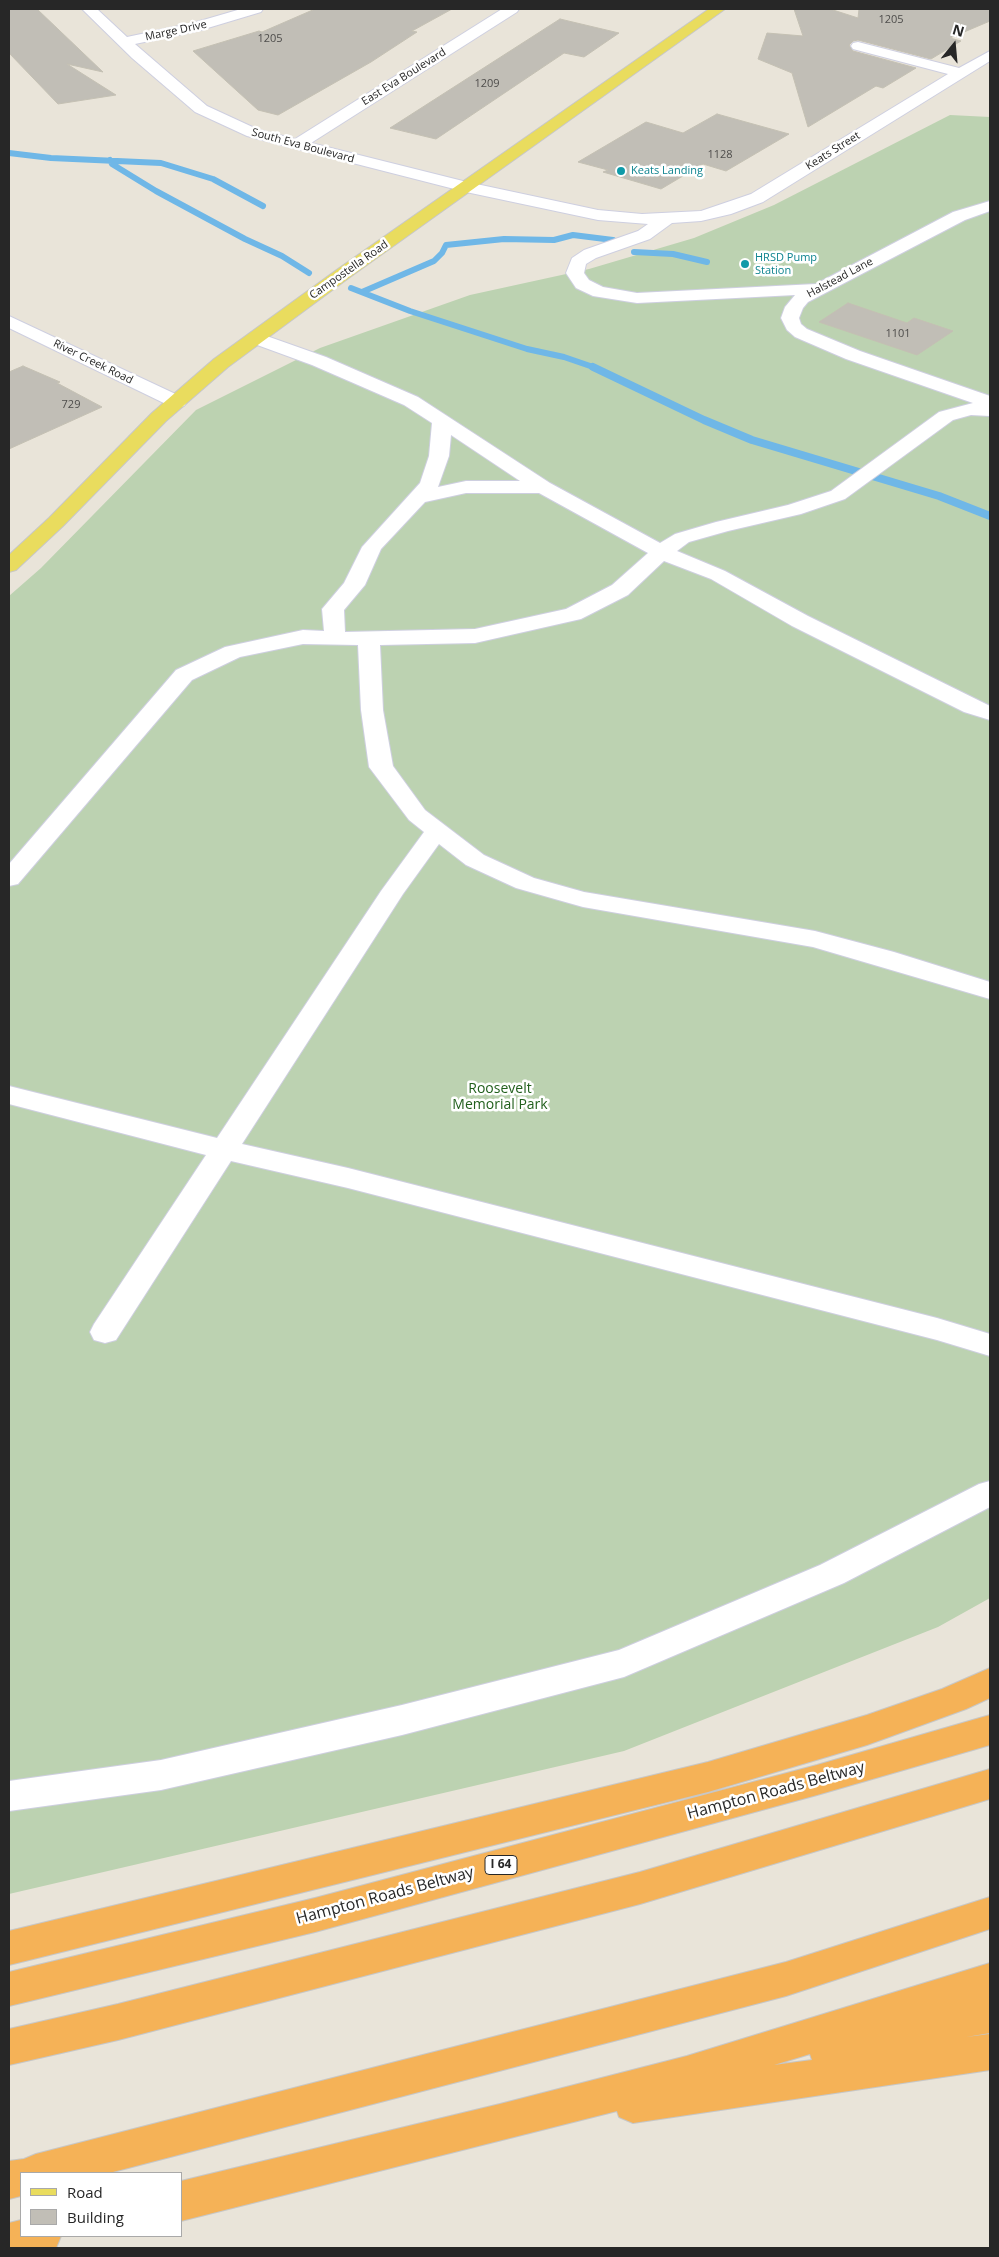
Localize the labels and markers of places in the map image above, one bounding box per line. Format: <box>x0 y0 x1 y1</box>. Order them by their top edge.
place label: Keats Landing <box>631 164 703 178</box>
marker: Keats Landing <box>615 165 627 177</box>
place label: HRSD Pump Station <box>755 251 817 277</box>
marker: HRSD Pump Station <box>739 258 751 270</box>

